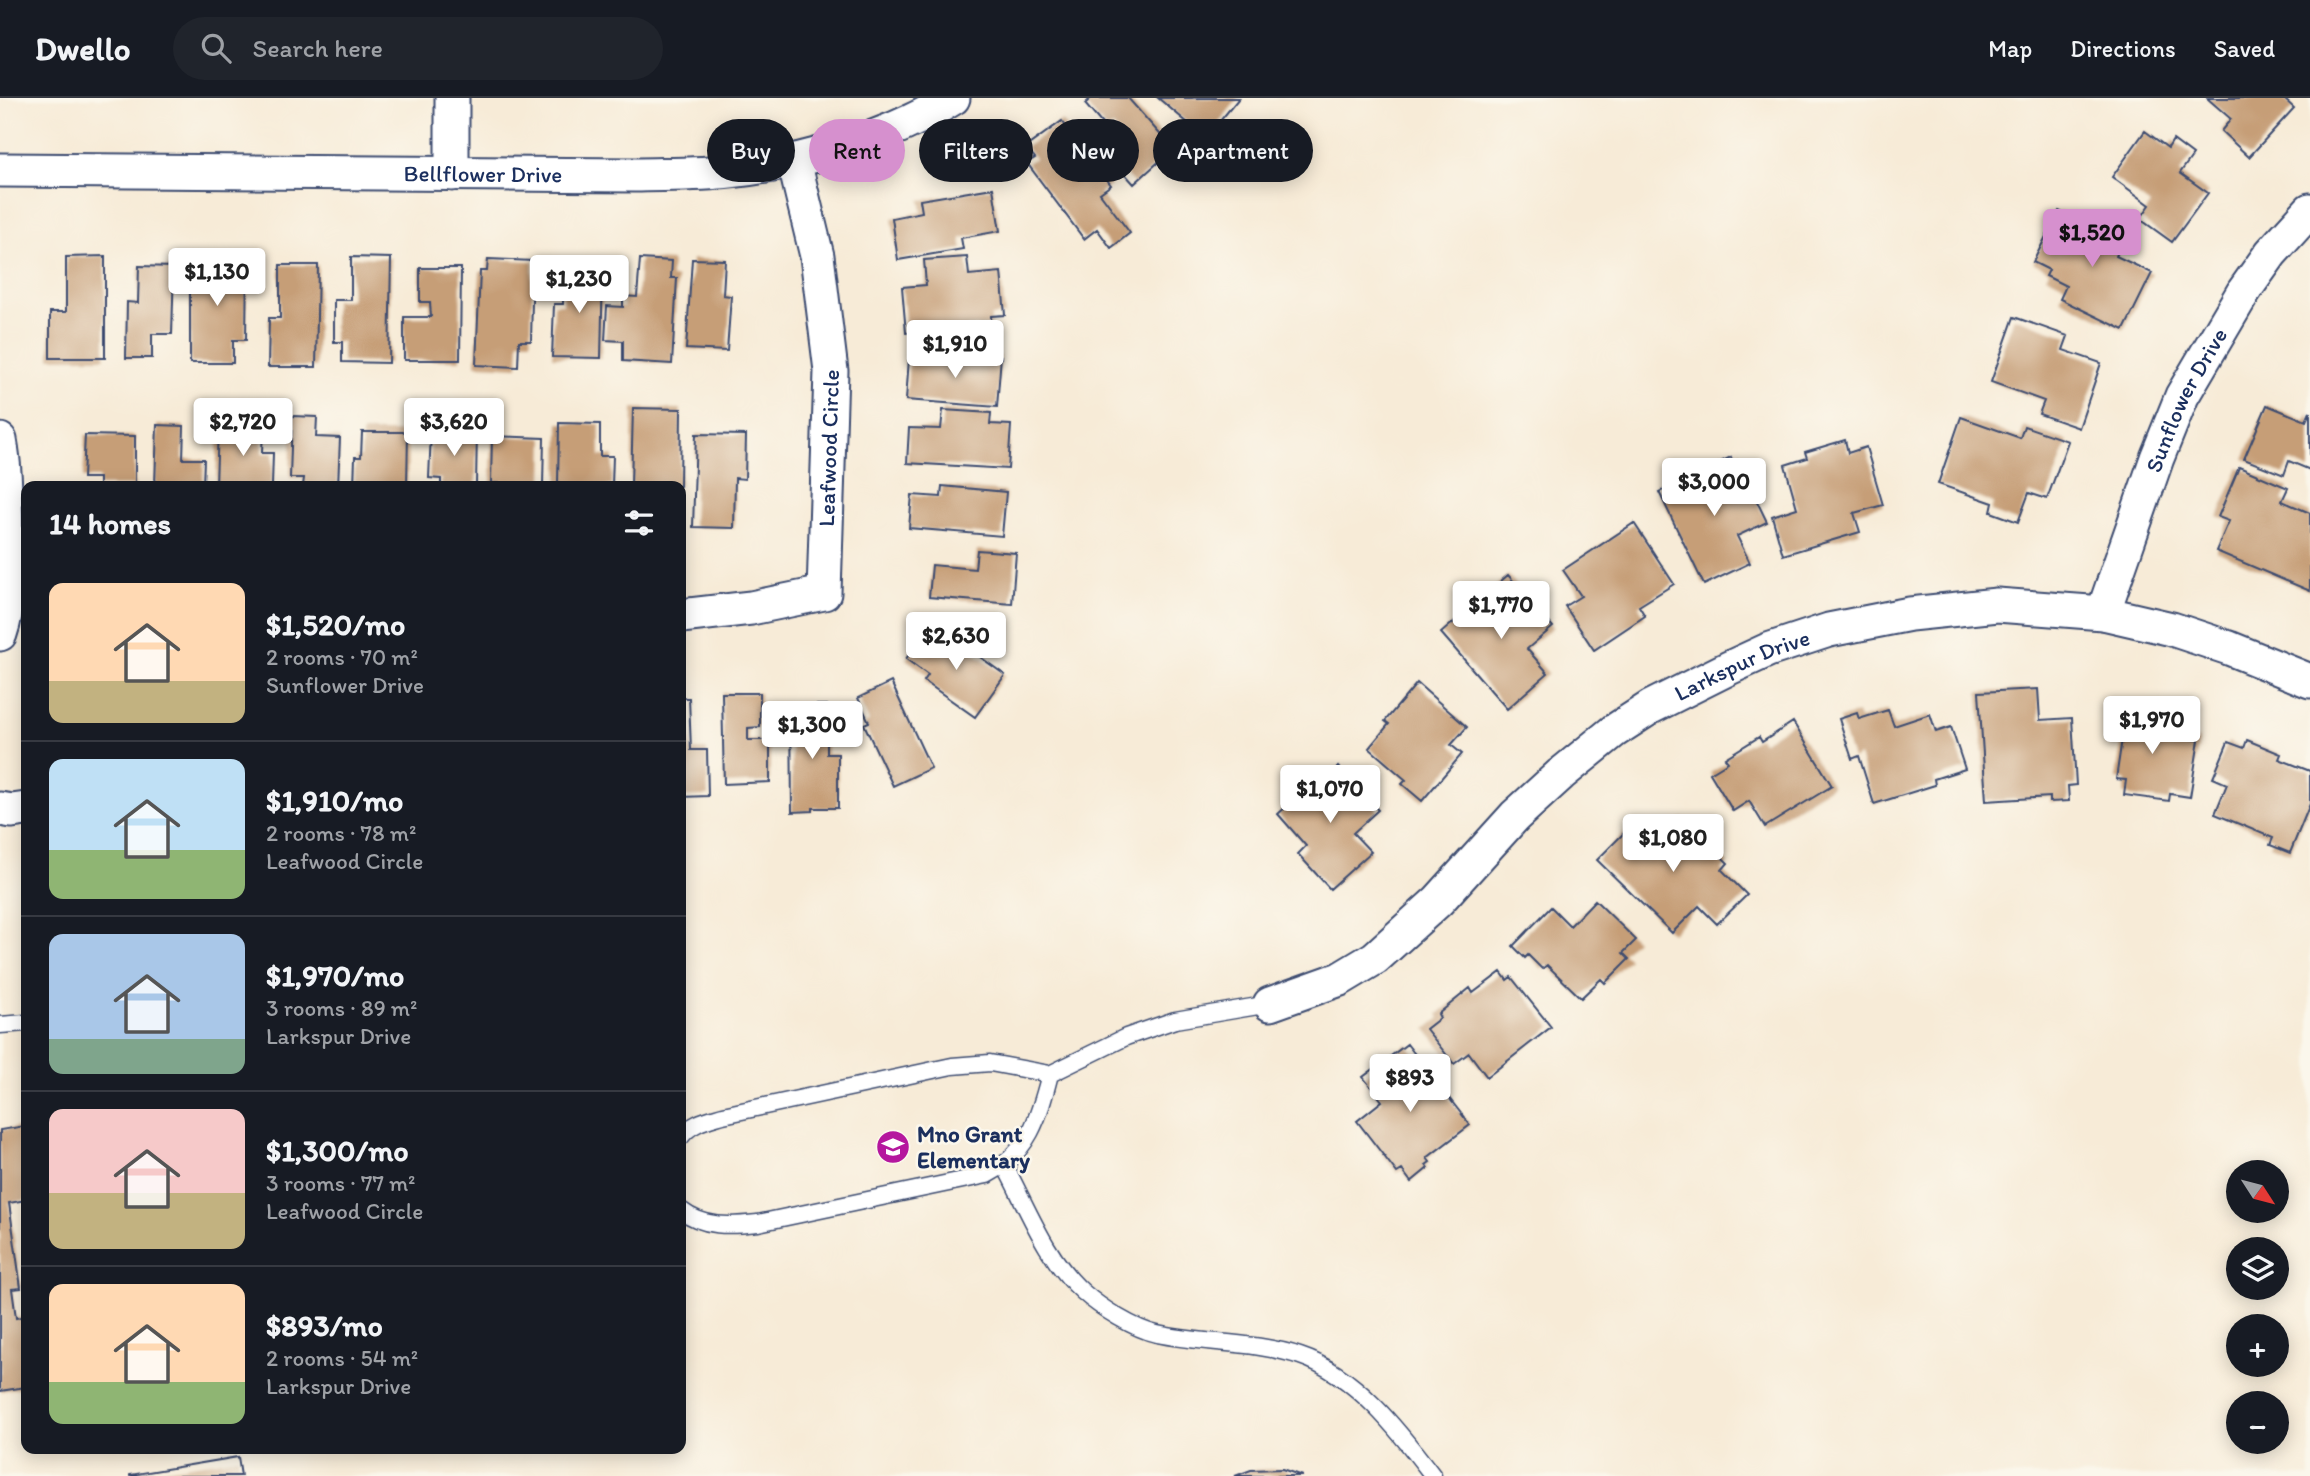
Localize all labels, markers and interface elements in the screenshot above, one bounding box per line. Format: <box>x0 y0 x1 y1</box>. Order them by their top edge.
search box <box>173 17 663 80</box>
text: Dwello <box>35 29 131 68</box>
icon: search <box>197 29 235 67</box>
text: Search here <box>253 32 383 64</box>
text: Map <box>1988 34 2032 63</box>
text: Directions <box>2070 34 2176 63</box>
text: Saved <box>2214 34 2275 63</box>
chip: Buy <box>707 119 795 182</box>
chip: Rent <box>809 119 905 182</box>
chip: Filters <box>919 119 1033 182</box>
chip: New <box>1047 119 1139 182</box>
chip: Apartment <box>1153 119 1313 182</box>
street label: Bellflower Drive <box>404 159 562 188</box>
pin: $1,520 <box>2035 209 2149 269</box>
text: $1,520 <box>2059 218 2125 246</box>
pin: $1,130 <box>160 248 274 308</box>
pin: $1,230 <box>522 256 636 315</box>
text: $1,130 <box>184 257 250 285</box>
text: $1,230 <box>546 264 612 292</box>
pin: $1,910 <box>898 320 1012 380</box>
street label: Sunflower Drive <box>2139 323 2233 476</box>
text: $1,910 <box>923 329 987 357</box>
street label: Leafwood Circle <box>812 369 845 527</box>
pin: $2,720 <box>186 398 300 458</box>
pin: $3,620 <box>397 398 511 458</box>
text: $2,720 <box>210 407 276 435</box>
text: $3,620 <box>420 407 488 435</box>
pin: $3,000 <box>1657 458 1771 518</box>
text: $3,000 <box>1678 467 1750 495</box>
icon: filters <box>620 504 658 542</box>
text: 14 homes <box>49 505 171 542</box>
pin: $1,770 <box>1444 582 1558 641</box>
text: $1,770 <box>1469 590 1533 618</box>
text: $1,520/mo <box>266 606 405 643</box>
icon: home <box>105 611 189 695</box>
pin: $2,630 <box>899 612 1013 672</box>
text: $2,630 <box>922 621 990 649</box>
street label: Larkspur Drive <box>1670 623 1813 707</box>
text: 2 rooms · 70 m² <box>266 643 418 671</box>
text: Sunflower Drive <box>266 671 424 699</box>
pin: $1,970 <box>2095 696 2209 756</box>
pin: $1,300 <box>755 702 869 761</box>
text: $1,970 <box>2119 705 2185 733</box>
text: $1,300 <box>778 710 846 738</box>
pin: $1,070 <box>1273 766 1387 825</box>
text: $1,070 <box>1296 774 1364 802</box>
text: $1,910/mo <box>266 782 403 819</box>
icon: home <box>105 787 189 871</box>
pin: $1,080 <box>1616 814 1730 874</box>
text: 2 rooms · 78 m² <box>266 819 416 847</box>
text: $1,080 <box>1639 823 1707 851</box>
text: Leafwood Circle <box>266 847 423 875</box>
text: $1,970/mo <box>266 957 404 994</box>
icon: home <box>105 962 189 1046</box>
text: 3 rooms · 89 m² <box>266 994 417 1022</box>
text: Larkspur Drive <box>266 1022 411 1050</box>
pin: $893 <box>1369 1054 1451 1114</box>
text: $893 <box>1386 1063 1434 1091</box>
place label: Mno Grant Elementary <box>917 1120 1030 1174</box>
school or university icon: Mno Grant Elementary <box>874 1128 912 1166</box>
text: $1,300/mo <box>266 1132 409 1169</box>
icon: home <box>105 1137 189 1221</box>
north arrow <box>2226 1160 2289 1223</box>
map controls <box>2226 1160 2289 1454</box>
text: 3 rooms · 77 m² <box>266 1169 416 1197</box>
text: Leafwood Circle <box>266 1197 423 1225</box>
button: layers <box>2226 1237 2289 1300</box>
text: $893/mo <box>266 1307 383 1344</box>
icon: home <box>105 1312 189 1396</box>
button: + <box>2226 1314 2289 1377</box>
text: 2 rooms · 54 m² <box>266 1344 418 1372</box>
text: Larkspur Drive <box>266 1372 411 1400</box>
button: − <box>2226 1391 2289 1454</box>

